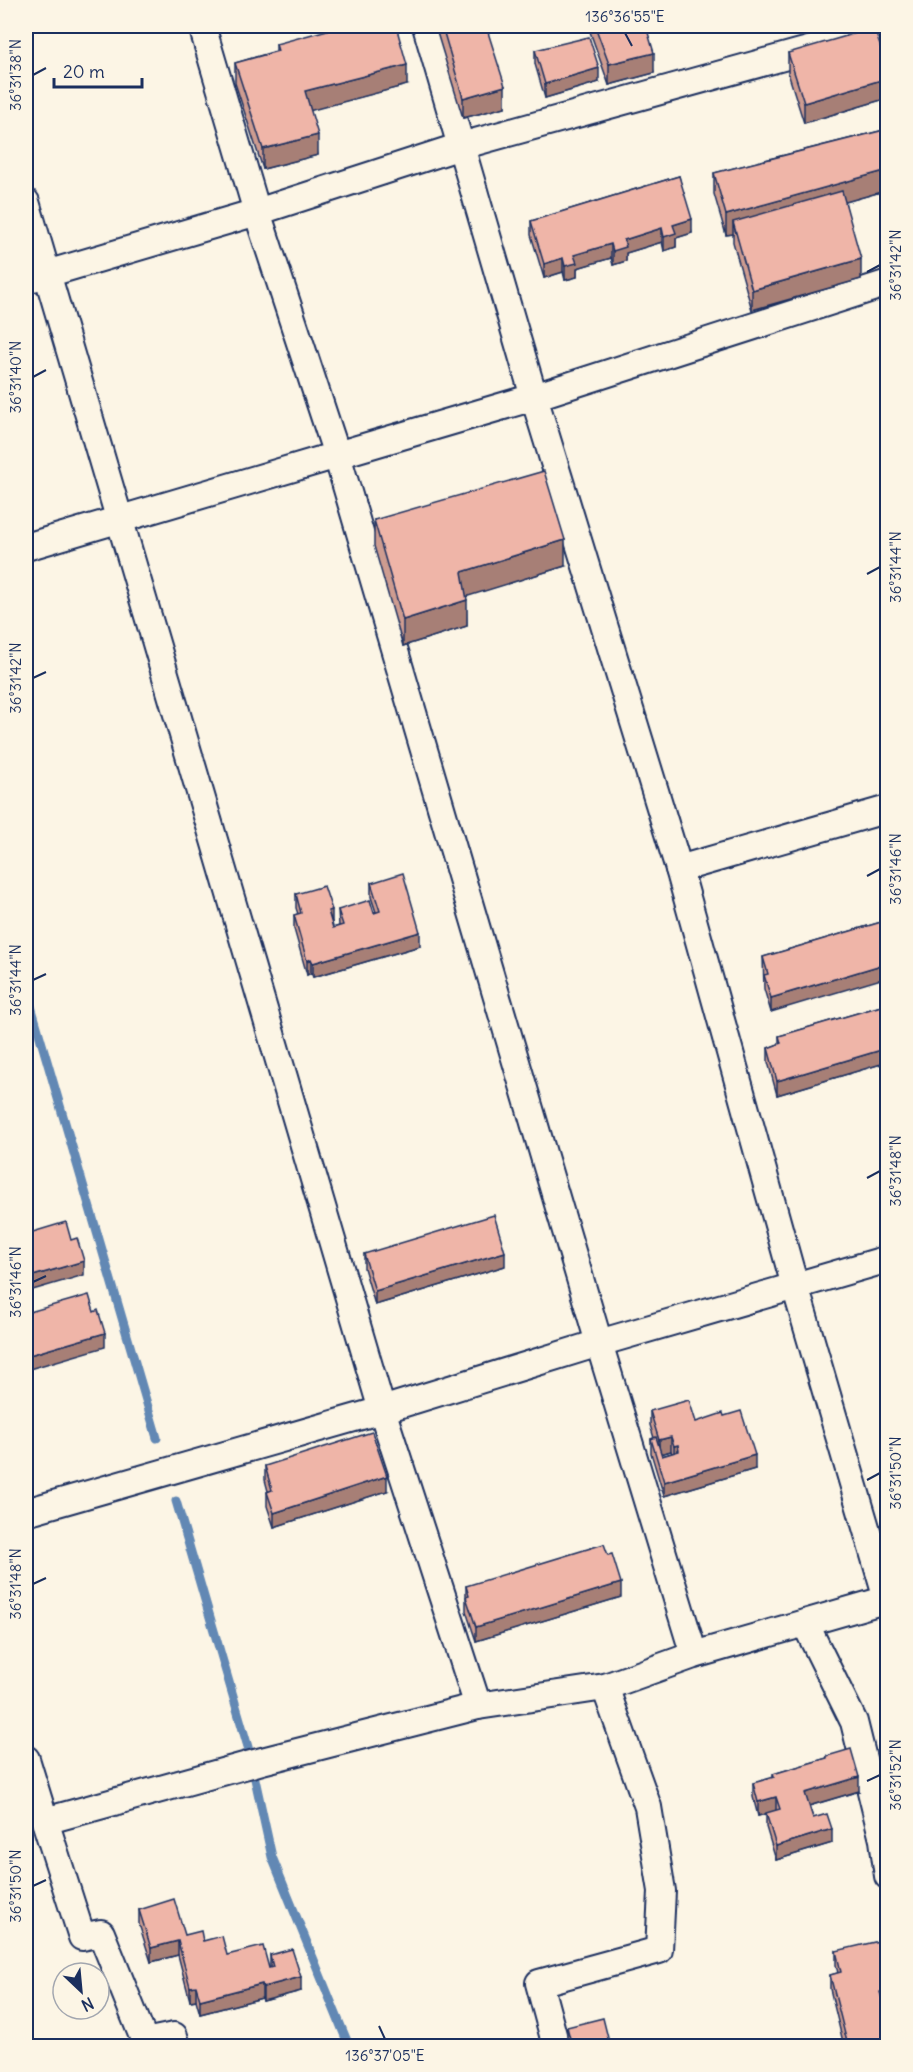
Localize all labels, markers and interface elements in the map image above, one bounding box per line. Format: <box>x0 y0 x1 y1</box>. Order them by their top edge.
text: 136°36'55"E <box>585 7 665 26</box>
text: 36°31'38"N <box>6 39 25 111</box>
scale bar <box>54 51 142 89</box>
text: 20 m <box>63 60 105 83</box>
text: 36°31'42"N <box>886 229 905 301</box>
text: 36°31'40"N <box>6 341 25 413</box>
text: 36°31'44"N <box>886 531 905 603</box>
text: 36°31'42"N <box>6 642 25 714</box>
text: 36°31'46"N <box>886 833 905 905</box>
text: 36°31'44"N <box>6 944 25 1016</box>
text: 36°31'48"N <box>886 1135 905 1207</box>
text: 36°31'46"N <box>6 1246 25 1318</box>
text: 36°31'50"N <box>886 1436 905 1510</box>
text: 36°31'48"N <box>6 1548 25 1620</box>
text: 36°31'52"N <box>886 1739 905 1811</box>
text: 36°31'50"N <box>6 1849 25 1923</box>
north arrow <box>51 1961 111 2021</box>
text: N <box>78 1993 97 2016</box>
text: 136°37'05"E <box>345 2046 425 2065</box>

